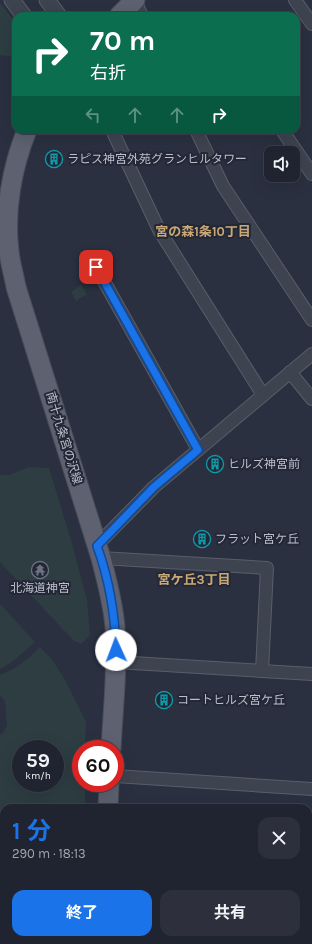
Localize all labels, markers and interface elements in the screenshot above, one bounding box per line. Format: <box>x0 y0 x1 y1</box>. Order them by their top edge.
text: 70 m <box>90 24 155 57</box>
icon: right <box>24 28 76 80</box>
text: 右折 <box>90 62 126 84</box>
icon: left <box>82 104 104 126</box>
icon: ahead <box>124 104 146 126</box>
icon: ahead <box>166 104 188 126</box>
icon: right <box>208 104 230 126</box>
map controls <box>264 146 300 182</box>
button: sound <box>264 146 300 182</box>
building icon: ラピス神宮外苑グランヒルタワー <box>44 149 64 169</box>
place label: ラピス神宮外苑グランヒルタワー <box>67 152 247 166</box>
district label: 宮の森1条10丁目 <box>155 224 251 239</box>
pin <box>79 250 113 284</box>
icon: arrive <box>85 256 107 278</box>
street label: 南十九条宮の沢線 <box>43 390 85 486</box>
building icon: ヒルズ神宮前 <box>205 454 225 474</box>
place label: ヒルズ神宮前 <box>228 457 300 471</box>
building icon: フラット宮ケ丘 <box>192 529 212 549</box>
place label: フラット宮ケ丘 <box>215 532 299 546</box>
temple icon: 北海道神宮 <box>30 560 50 580</box>
district label: 宮ケ丘3丁目 <box>157 572 231 587</box>
place label: 北海道神宮 <box>10 581 70 595</box>
position arrow <box>95 629 137 671</box>
building icon: コートヒルズ宮ケ丘 <box>154 690 174 710</box>
place label: コートヒルズ宮ケ丘 <box>177 693 285 707</box>
speed limit sign: 60 <box>72 740 124 792</box>
text: 59 <box>26 749 50 772</box>
text: km/h <box>25 770 51 782</box>
text: 1 分 <box>12 817 51 845</box>
button: close <box>258 817 300 859</box>
text: 290 m · 18:13 <box>12 846 86 861</box>
button: 終了 <box>12 890 152 936</box>
button: 共有 <box>160 890 300 936</box>

